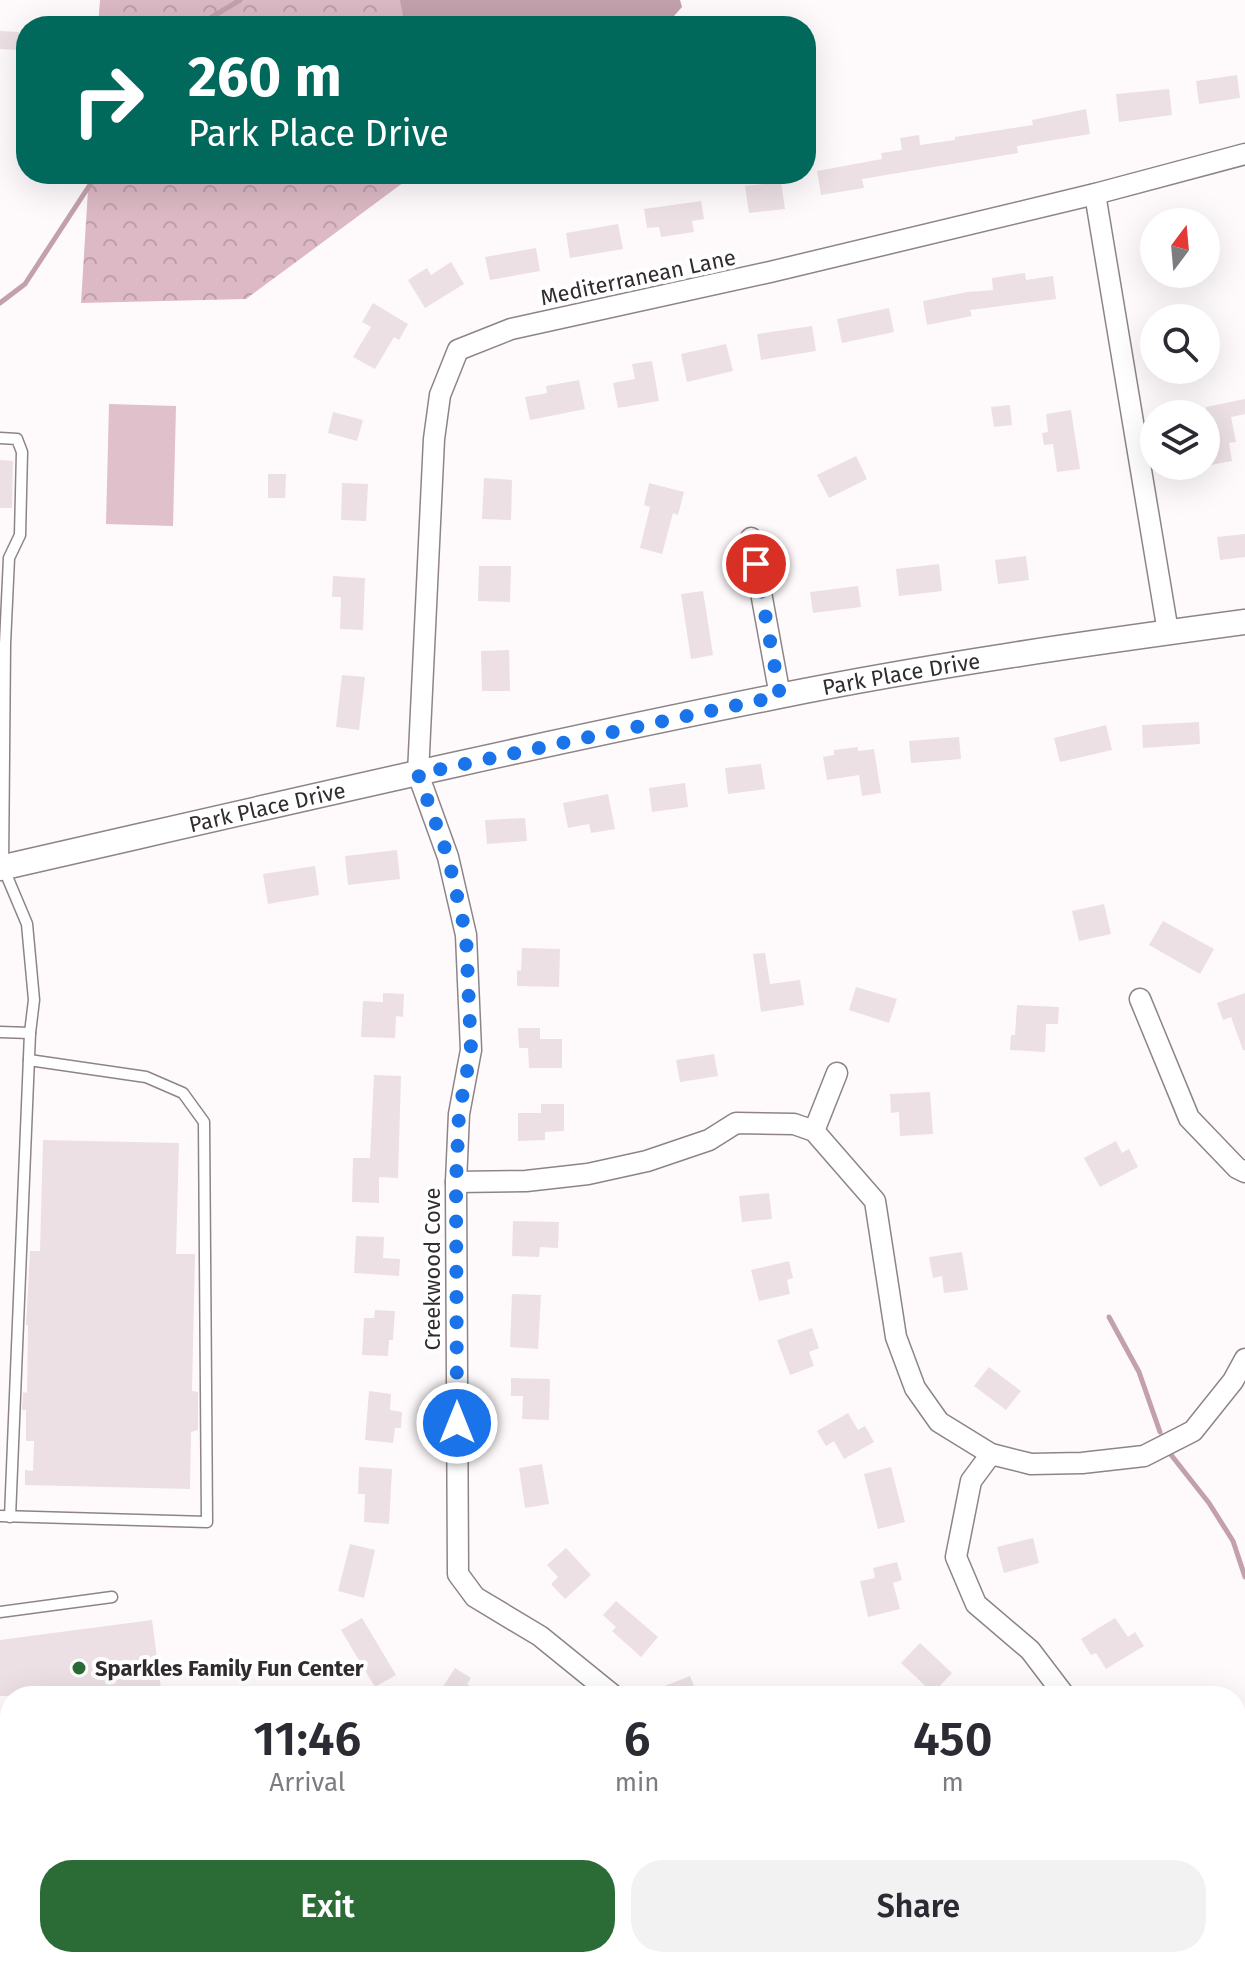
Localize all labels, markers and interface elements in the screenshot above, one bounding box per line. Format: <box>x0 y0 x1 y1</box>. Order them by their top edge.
text: 260 m <box>188 44 342 111</box>
icon: right <box>56 48 160 152</box>
text: Park Place Drive <box>188 112 449 156</box>
north arrow <box>1140 208 1220 288</box>
map controls <box>1140 208 1220 480</box>
street label: Mediterranean Lane <box>538 244 738 311</box>
button: search <box>1140 304 1220 384</box>
button: layers <box>1140 400 1220 480</box>
pin <box>722 530 790 598</box>
icon: arrive <box>734 542 778 586</box>
street label: Park Place Drive <box>820 647 982 701</box>
street label: Park Place Drive <box>186 777 348 838</box>
street label: Creekwood Cove <box>419 1188 446 1350</box>
position arrow <box>415 1381 499 1465</box>
place label: Sparkles Family Fun Center <box>95 1655 364 1682</box>
marker: Sparkles Family Fun Center <box>70 1659 88 1677</box>
text: 11:46 <box>254 1710 361 1768</box>
text: 6 <box>624 1710 650 1768</box>
text: 450 <box>913 1710 992 1768</box>
text: Arrival <box>269 1767 345 1798</box>
text: min <box>615 1767 660 1798</box>
text: m <box>942 1767 964 1798</box>
button: Exit <box>40 1860 615 1952</box>
button: Share <box>631 1860 1206 1952</box>

